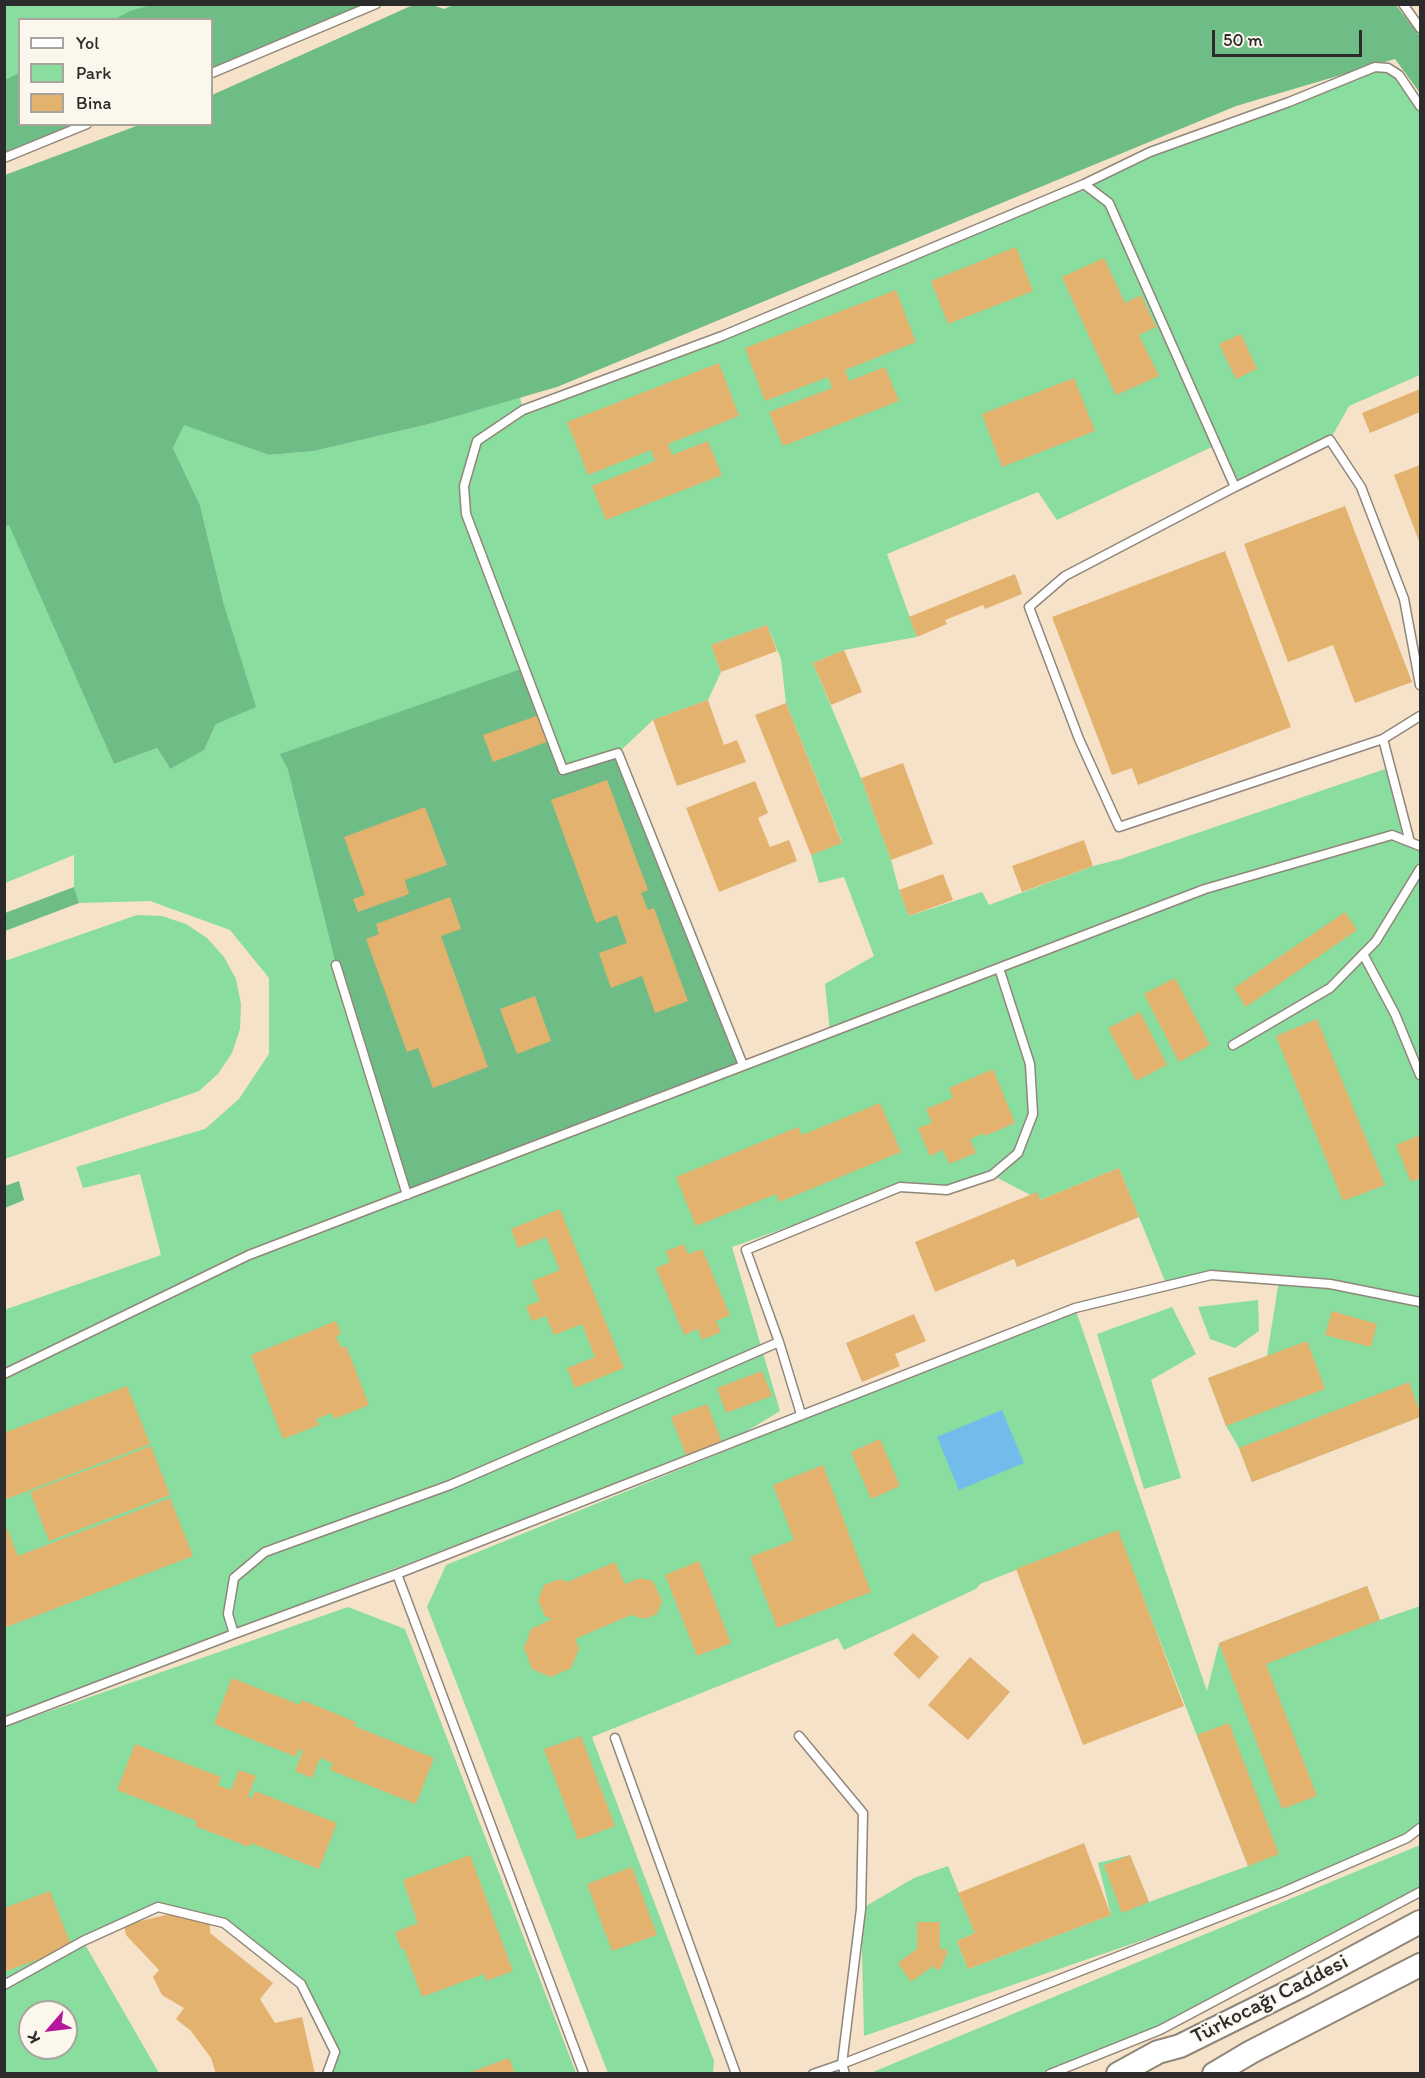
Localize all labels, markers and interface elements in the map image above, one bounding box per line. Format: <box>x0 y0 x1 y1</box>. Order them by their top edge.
legend <box>18 18 213 126</box>
scale bar <box>1215 18 1365 56</box>
text: 50 m <box>1223 29 1263 51</box>
text: Yol <box>76 32 99 54</box>
text: Park <box>76 62 111 84</box>
text: Bina <box>76 92 111 114</box>
street label: Türkocağı Caddesi <box>1187 1949 1353 2051</box>
north arrow <box>18 2000 78 2060</box>
text: K <box>23 2029 44 2047</box>

